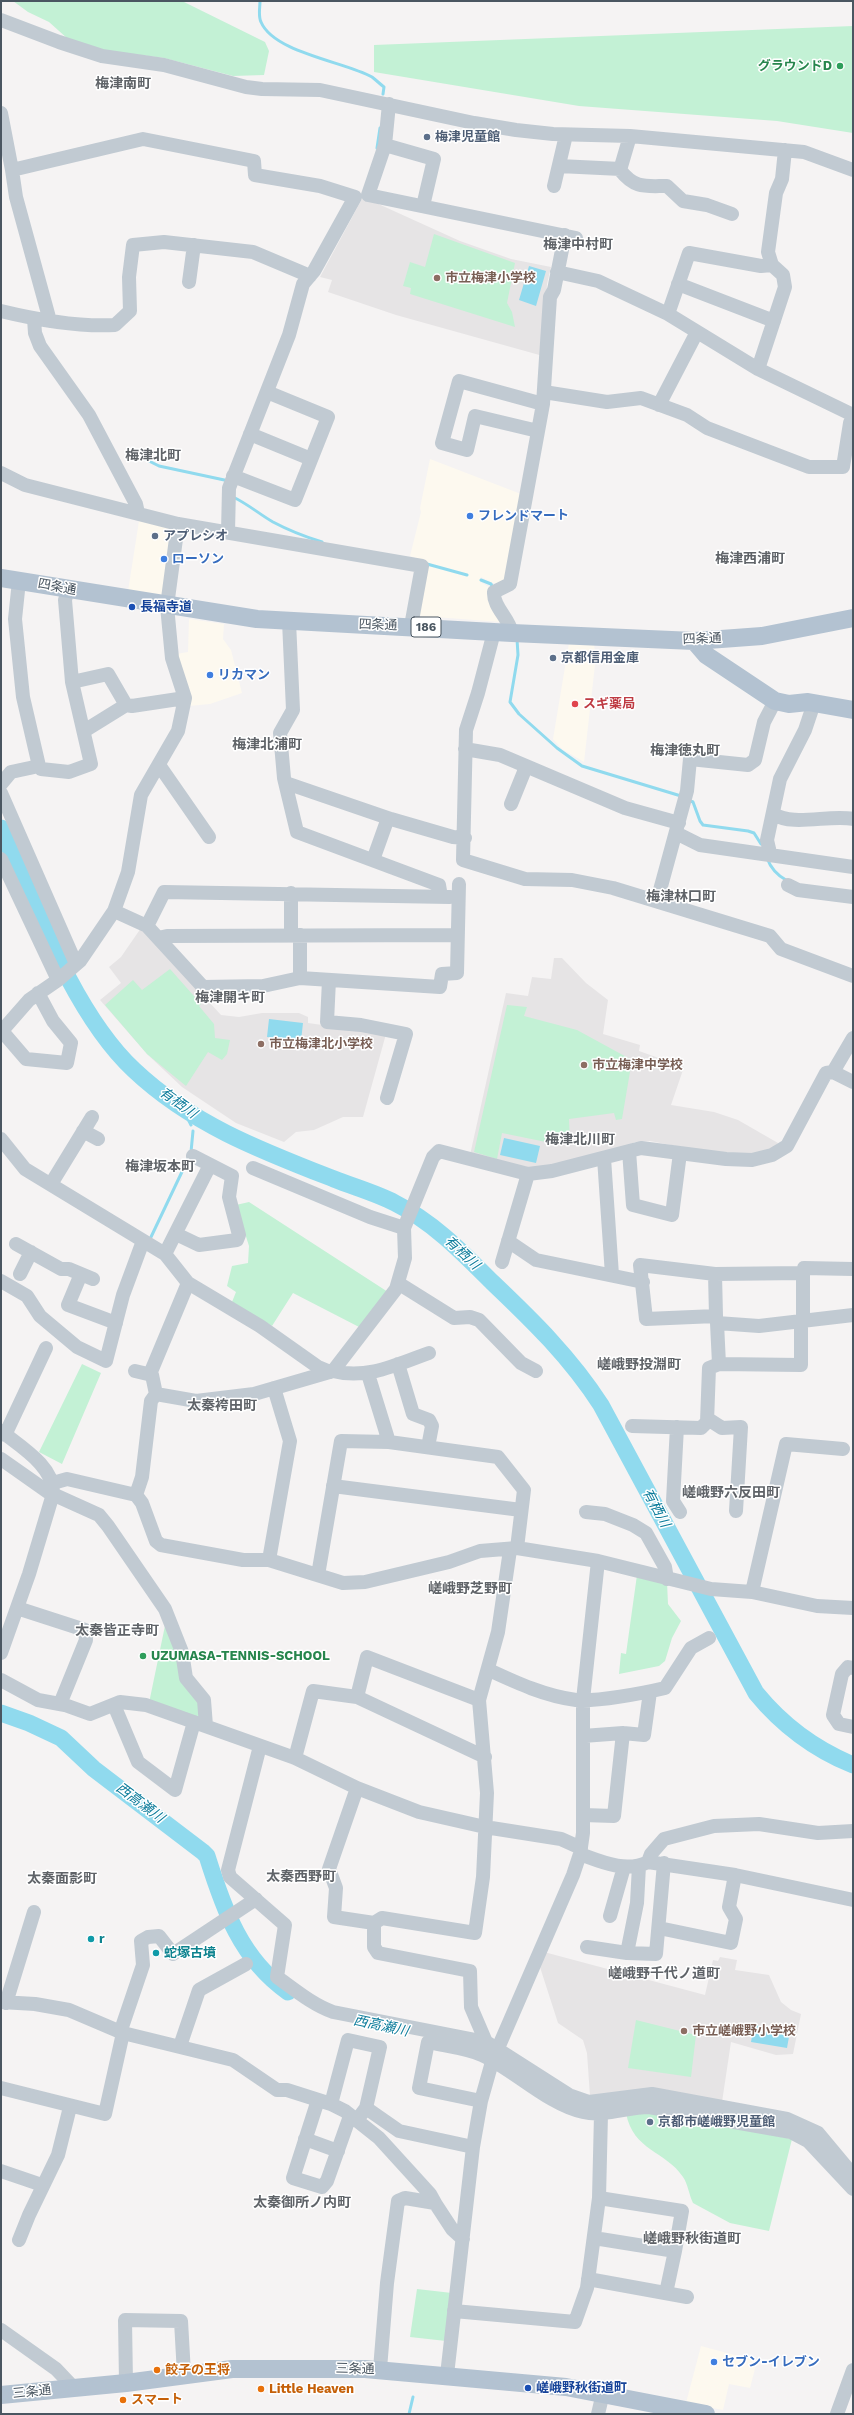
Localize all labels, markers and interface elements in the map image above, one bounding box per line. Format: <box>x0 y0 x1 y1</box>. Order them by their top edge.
place label: グラウンドD <box>758 58 832 74</box>
marker: グラウンドD <box>835 61 845 71</box>
district label: 梅津南町 <box>95 76 151 92</box>
place label: 梅津児童館 <box>435 129 500 145</box>
marker: 梅津児童館 <box>422 132 432 142</box>
district label: 梅津中村町 <box>543 237 613 253</box>
place label: 市立梅津小学校 <box>445 270 536 286</box>
marker: 市立梅津小学校 <box>432 273 442 283</box>
district label: 梅津北町 <box>125 448 181 464</box>
place label: フレンドマート <box>478 508 569 524</box>
marker: フレンドマート <box>465 511 475 521</box>
place label: アプレシオ <box>163 528 228 544</box>
marker: アプレシオ <box>150 531 160 541</box>
place label: ローソン <box>172 551 224 567</box>
district label: 梅津西浦町 <box>715 551 785 567</box>
marker: ローソン <box>159 554 169 564</box>
street label: 四条通 <box>36 576 78 598</box>
place label: 長福寺道 <box>140 599 192 615</box>
marker: 長福寺道 <box>127 602 137 612</box>
street label: 四条通 <box>358 617 398 633</box>
road number: 186 <box>411 617 441 637</box>
street label: 四条通 <box>682 631 722 647</box>
place label: 京都信用金庫 <box>561 650 639 666</box>
marker: 京都信用金庫 <box>548 653 558 663</box>
place label: リカマン <box>218 667 270 683</box>
marker: リカマン <box>205 670 215 680</box>
place label: スギ薬局 <box>583 696 635 712</box>
marker: スギ薬局 <box>570 699 580 709</box>
district label: 梅津北浦町 <box>232 737 302 753</box>
district label: 梅津徳丸町 <box>650 743 720 759</box>
district label: 梅津林口町 <box>646 889 716 905</box>
district label: 梅津開キ町 <box>195 990 265 1006</box>
place label: 市立梅津北小学校 <box>269 1036 373 1052</box>
marker: 市立梅津北小学校 <box>256 1039 266 1049</box>
place label: 市立梅津中学校 <box>592 1057 683 1073</box>
marker: 市立梅津中学校 <box>579 1060 589 1070</box>
water label: 有栖川 <box>156 1084 200 1122</box>
district label: 梅津北川町 <box>545 1132 615 1148</box>
district label: 梅津坂本町 <box>125 1159 195 1175</box>
water label: 有栖川 <box>441 1233 483 1273</box>
district label: 嵯峨野投淵町 <box>597 1357 681 1373</box>
district label: 太秦袴田町 <box>187 1398 257 1414</box>
district label: 嵯峨野六反田町 <box>682 1485 780 1501</box>
water label: 有栖川 <box>639 1486 673 1530</box>
district label: 嵯峨野芝野町 <box>428 1581 512 1597</box>
district label: 太秦皆正寺町 <box>75 1623 159 1639</box>
place label: UZUMASA-TENNIS-SCHOOL <box>151 1648 330 1664</box>
marker: UZUMASA-TENNIS-SCHOOL <box>138 1651 148 1661</box>
water label: 西高瀬川 <box>113 1779 167 1827</box>
district label: 太秦西野町 <box>266 1869 336 1885</box>
district label: 太秦面影町 <box>27 1871 97 1887</box>
place label: r <box>99 1931 105 1947</box>
marker: r <box>86 1934 96 1944</box>
place label: 蛇塚古墳 <box>164 1945 216 1961</box>
marker: 蛇塚古墳 <box>151 1948 161 1958</box>
district label: 嵯峨野千代ノ道町 <box>608 1966 720 1982</box>
water label: 西高瀬川 <box>352 2012 410 2040</box>
place label: 市立嵯峨野小学校 <box>692 2023 796 2039</box>
marker: 市立嵯峨野小学校 <box>679 2026 689 2036</box>
place label: 京都市嵯峨野児童館 <box>658 2114 775 2130</box>
marker: 京都市嵯峨野児童館 <box>645 2117 655 2127</box>
district label: 太秦御所ノ内町 <box>253 2195 351 2211</box>
district label: 嵯峨野秋街道町 <box>643 2231 741 2247</box>
place label: セブン-イレブン <box>722 2354 820 2370</box>
marker: セブン-イレブン <box>709 2357 719 2367</box>
street label: 三条通 <box>335 2361 375 2377</box>
place label: 餃子の王将 <box>165 2362 230 2378</box>
marker: 餃子の王将 <box>152 2365 162 2375</box>
place label: 嵯峨野秋街道町 <box>536 2380 627 2396</box>
place label: Little Heaven <box>269 2381 354 2397</box>
street label: 三条通 <box>12 2382 52 2402</box>
marker: 嵯峨野秋街道町 <box>523 2383 533 2393</box>
marker: Little Heaven <box>256 2384 266 2394</box>
place label: スマート <box>131 2392 183 2408</box>
marker: スマート <box>118 2395 128 2405</box>

